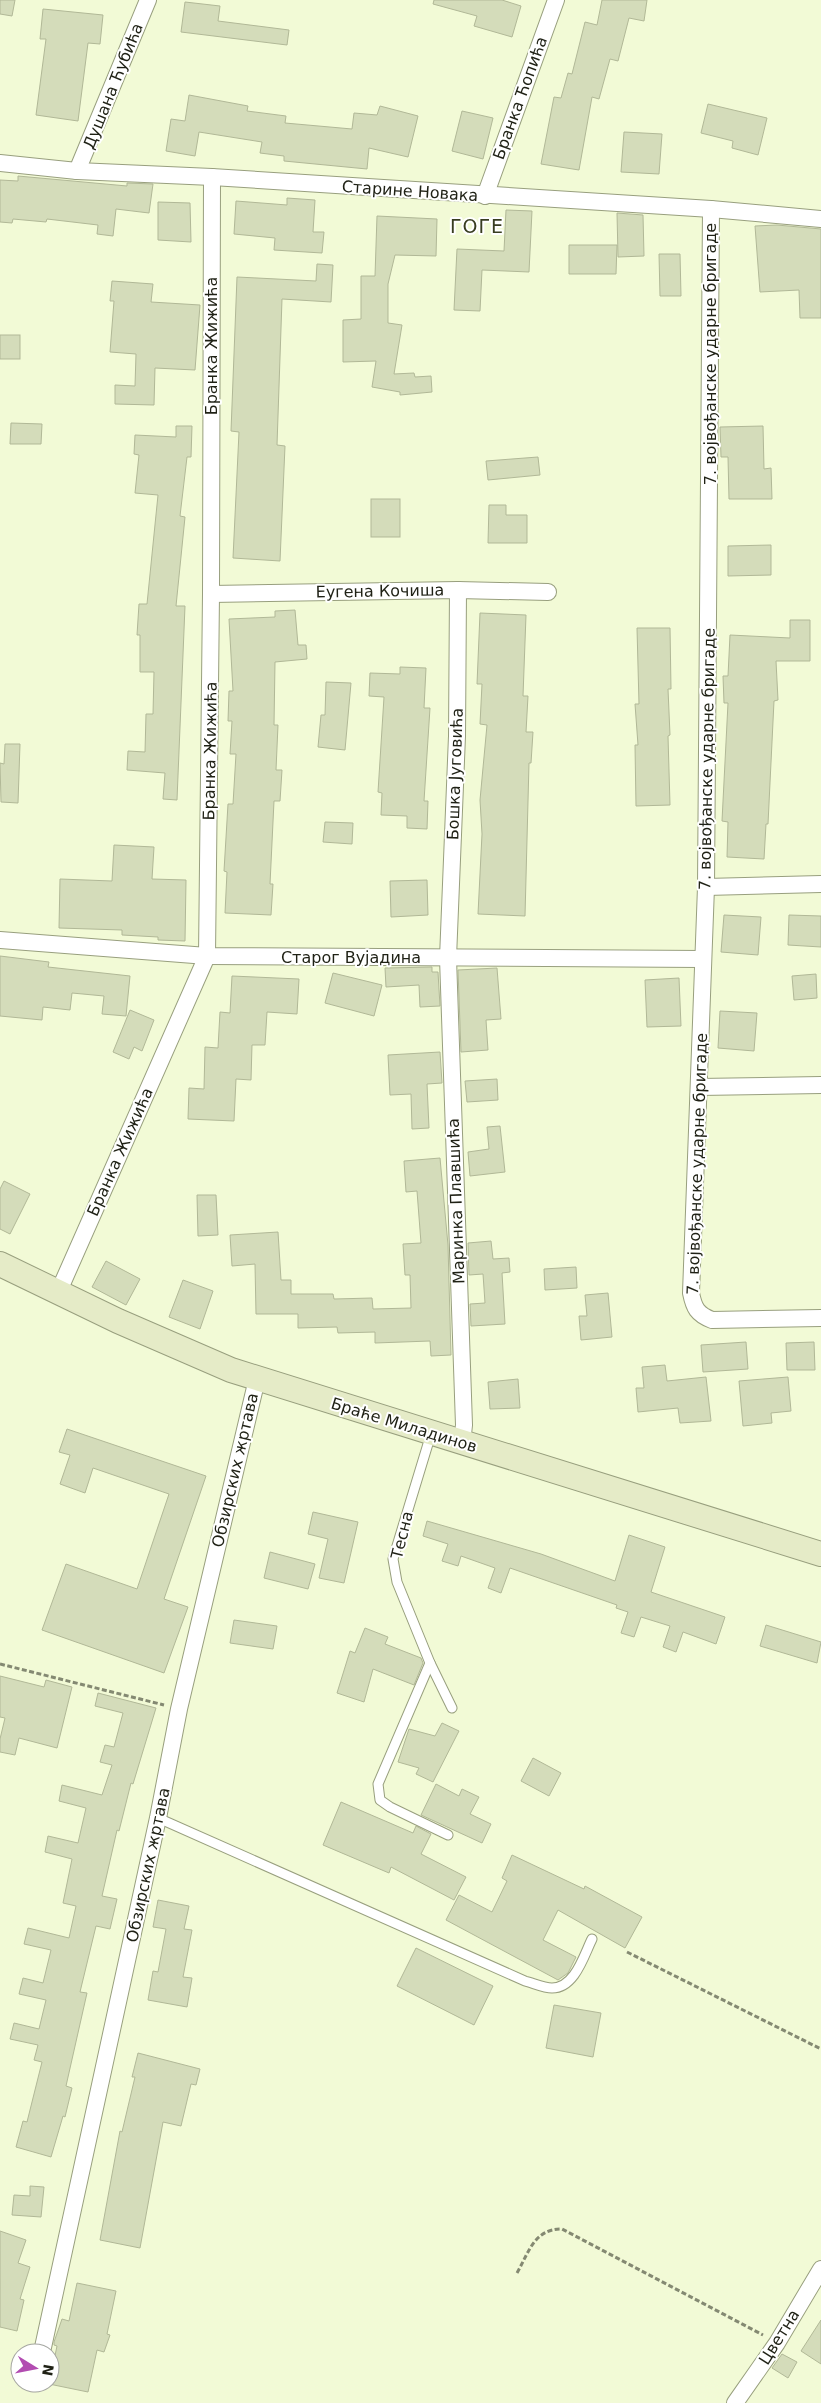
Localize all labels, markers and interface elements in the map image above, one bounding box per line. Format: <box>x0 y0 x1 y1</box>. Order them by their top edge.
street label: Душана Ћубића <box>79 20 147 152</box>
street label: Бранка Ћопића <box>489 34 551 162</box>
street label: Старине Новака <box>341 177 479 205</box>
district label: ГОГЕ <box>450 215 504 237</box>
street label: 7. војвођанске ударне бригаде <box>701 223 720 485</box>
street label: Бранка Жижића <box>202 277 221 415</box>
street label: Еугена Кочиша <box>316 580 444 602</box>
street label: 7. војвођанске ударне бригаде <box>695 628 719 890</box>
street label: Бранка Жижића <box>199 682 221 820</box>
street label: Бошка Југовића <box>443 708 467 840</box>
street label: Старог Вујадина <box>281 948 421 967</box>
street label: 7. војвођанске ударне бригаде <box>683 1033 711 1295</box>
street label: Бранка Жижића <box>83 1085 157 1219</box>
street label: Маринка Плавшића <box>444 1118 468 1284</box>
street label: Обзирских жртава <box>208 1391 262 1549</box>
street label: Браће Миладинов <box>329 1394 479 1456</box>
street label: Тесна <box>387 1509 417 1562</box>
street label: Обзирских жртава <box>122 1786 174 1944</box>
street label: Цветна <box>755 2306 803 2368</box>
north arrow <box>10 2343 60 2393</box>
text: N <box>39 2363 57 2377</box>

